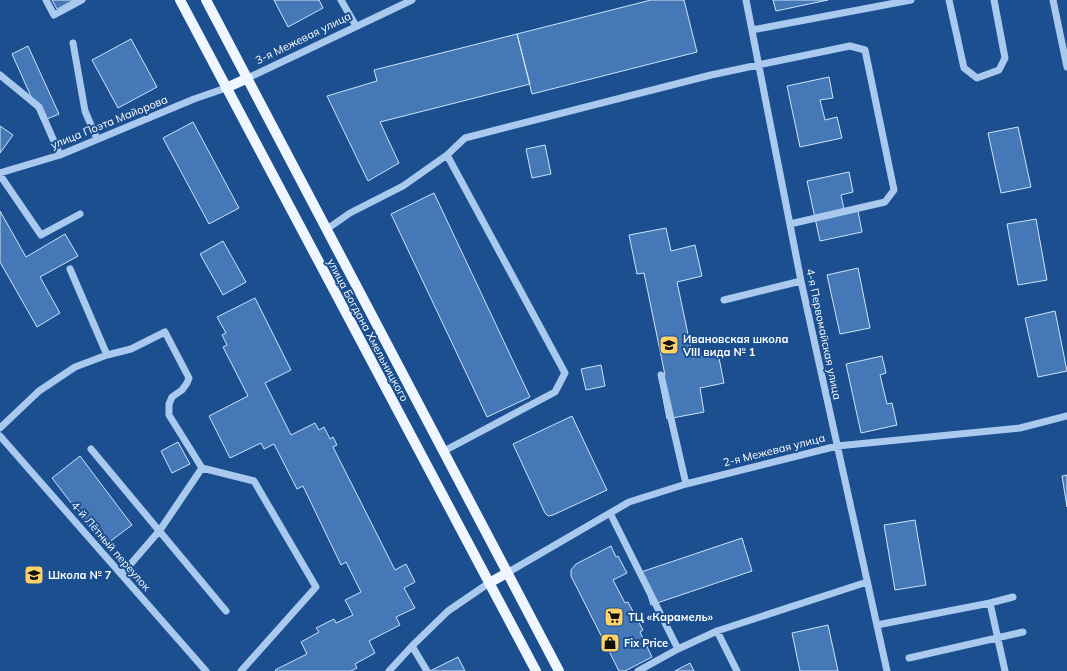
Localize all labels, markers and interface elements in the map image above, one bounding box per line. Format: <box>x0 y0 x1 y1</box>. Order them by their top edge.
street label: 3-я Межевая улица <box>253 9 353 67</box>
street label: улица Поэта Майорова <box>48 92 170 152</box>
street label: улица Богдана Хмельницкого <box>324 256 412 404</box>
street label: 4-я Первомайская улица <box>803 267 845 401</box>
place label: Ивановская школа VIII вида № 1 <box>682 332 789 359</box>
school or university icon: Ивановская школа VIII вида № 1 <box>658 334 680 356</box>
street label: 2-я Межевая улица <box>722 431 826 469</box>
street label: 4-й Лётный переулок <box>68 498 154 594</box>
school or university icon: Школа № 7 <box>23 564 45 586</box>
place label: Школа № 7 <box>48 568 112 582</box>
supermarket icon: ТЦ «Карамель» <box>603 606 625 628</box>
place label: ТЦ «Карамель» <box>628 610 714 624</box>
shop icon: Fix Price <box>599 632 621 654</box>
place label: Fix Price <box>624 636 668 650</box>

